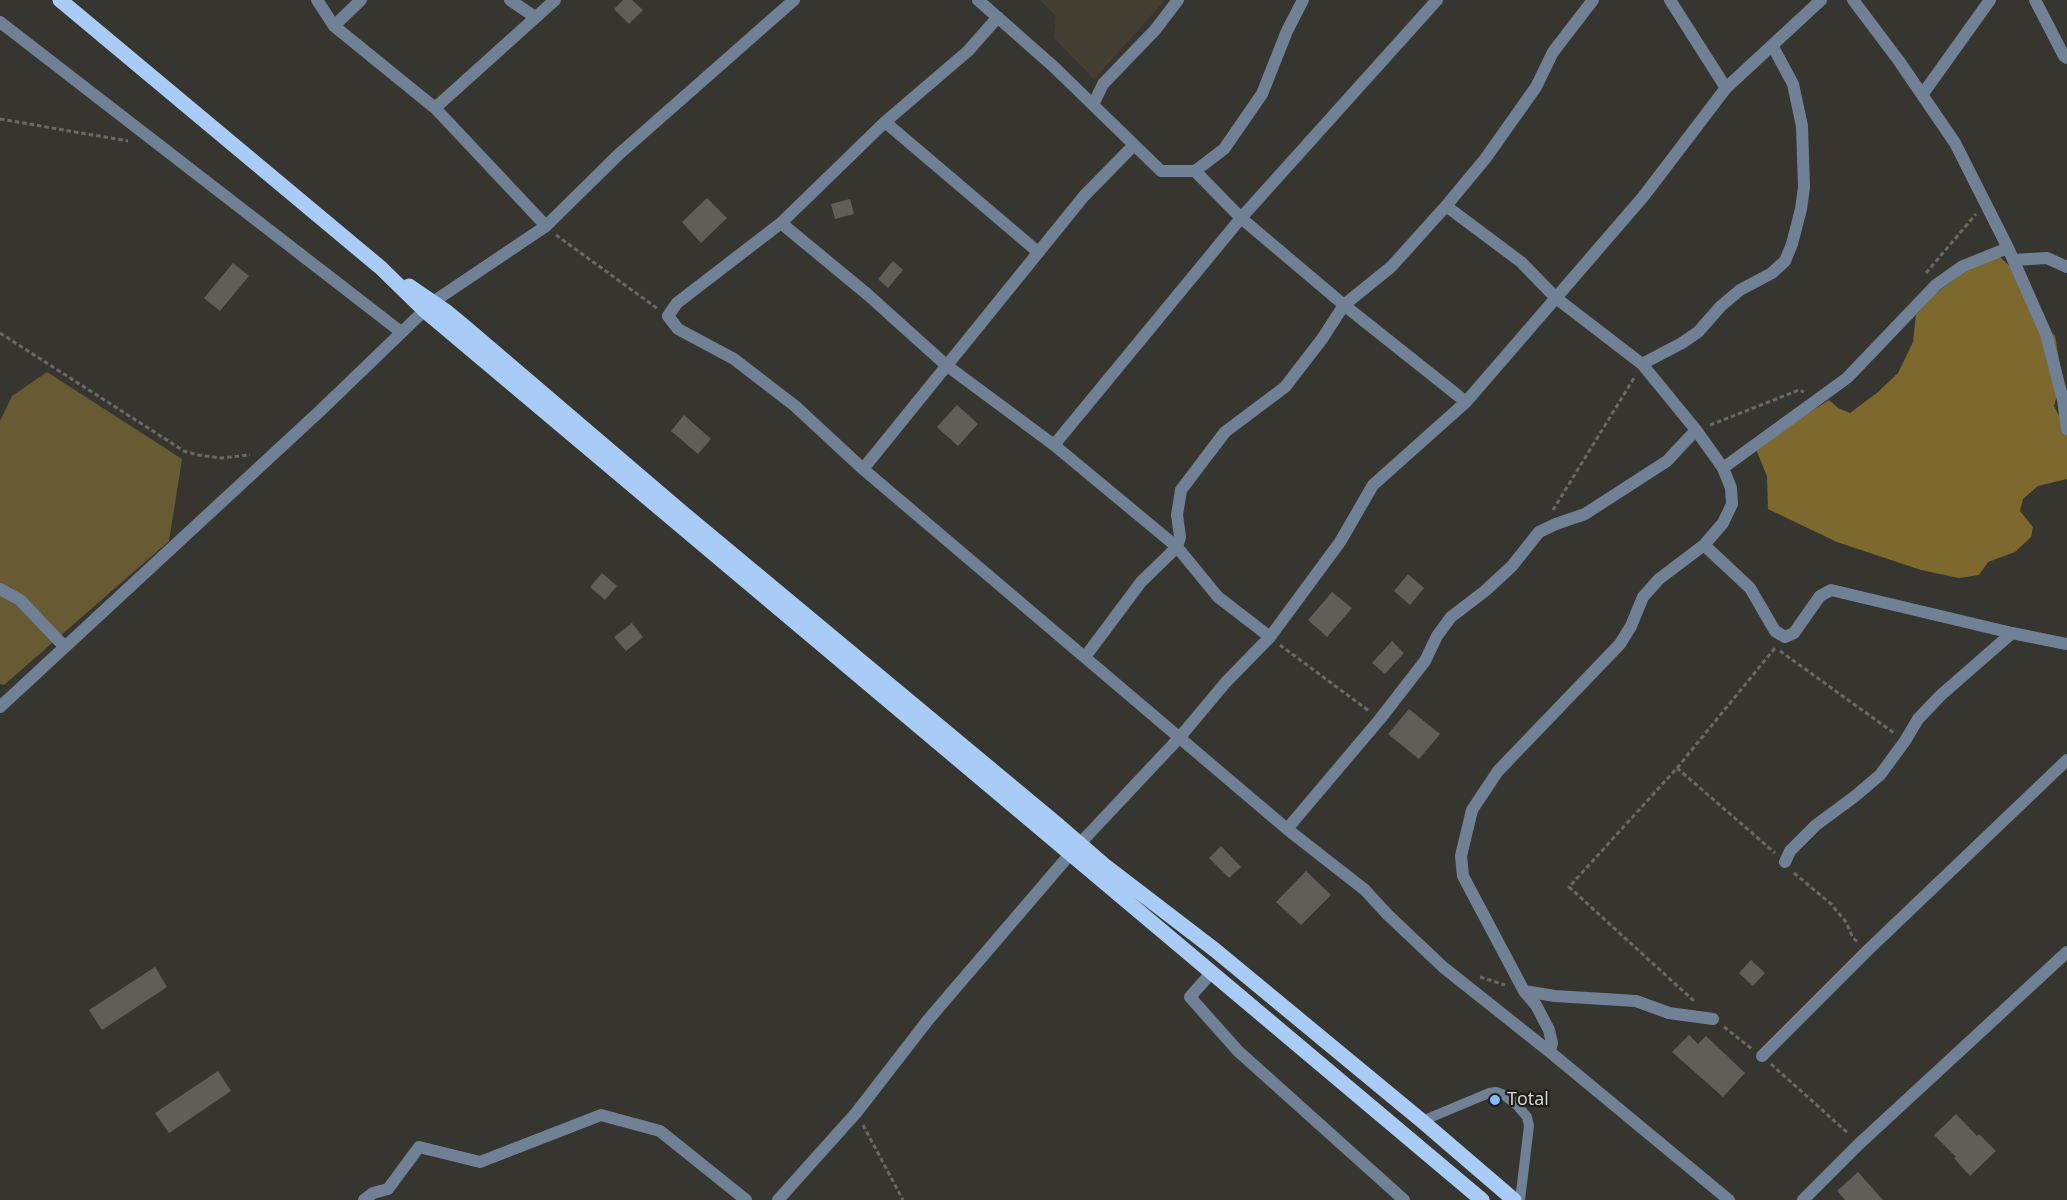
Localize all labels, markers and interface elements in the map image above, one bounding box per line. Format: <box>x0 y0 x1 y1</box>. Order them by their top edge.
place label: Total <box>1507 1089 1549 1111</box>
marker: Total <box>1488 1093 1502 1107</box>

